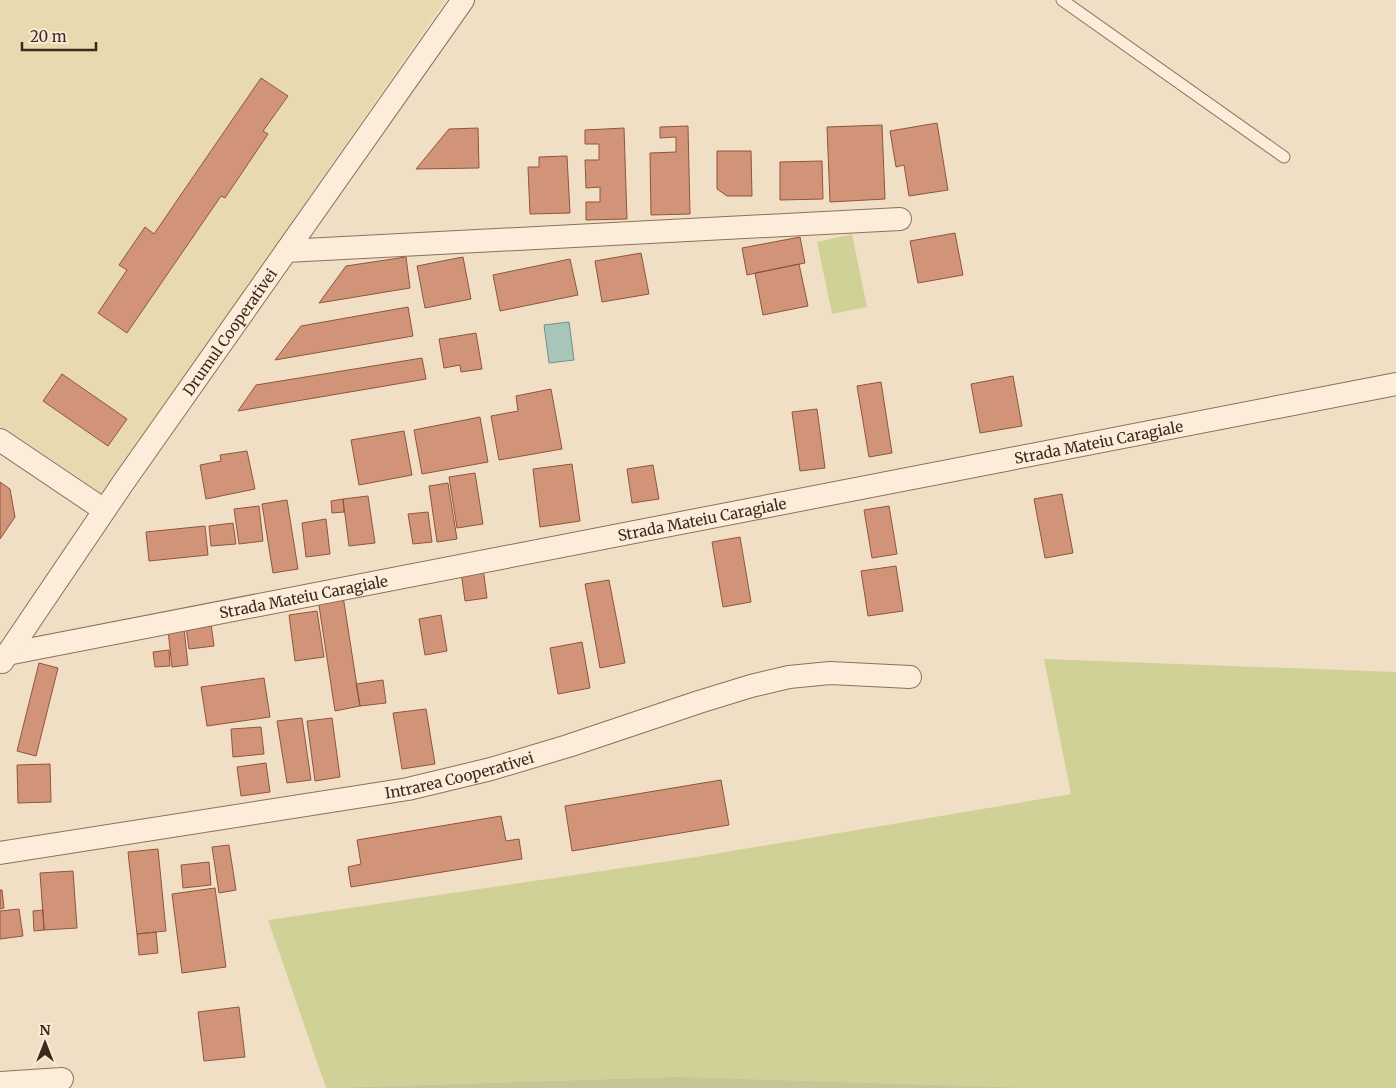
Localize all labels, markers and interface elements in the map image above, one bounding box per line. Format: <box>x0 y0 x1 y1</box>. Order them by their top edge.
scale bar <box>22 20 96 52</box>
text: 20 m <box>30 27 67 46</box>
street label: Drumul Cooperativei <box>178 265 281 399</box>
street label: Strada Mateiu Caragiale <box>1013 416 1185 467</box>
street label: Strada Mateiu Caragiale <box>616 493 788 545</box>
street label: Strada Mateiu Caragiale <box>217 571 390 622</box>
street label: Intrarea Cooperativei <box>383 747 536 802</box>
north arrow <box>20 1018 70 1068</box>
text: N <box>39 1021 51 1039</box>

